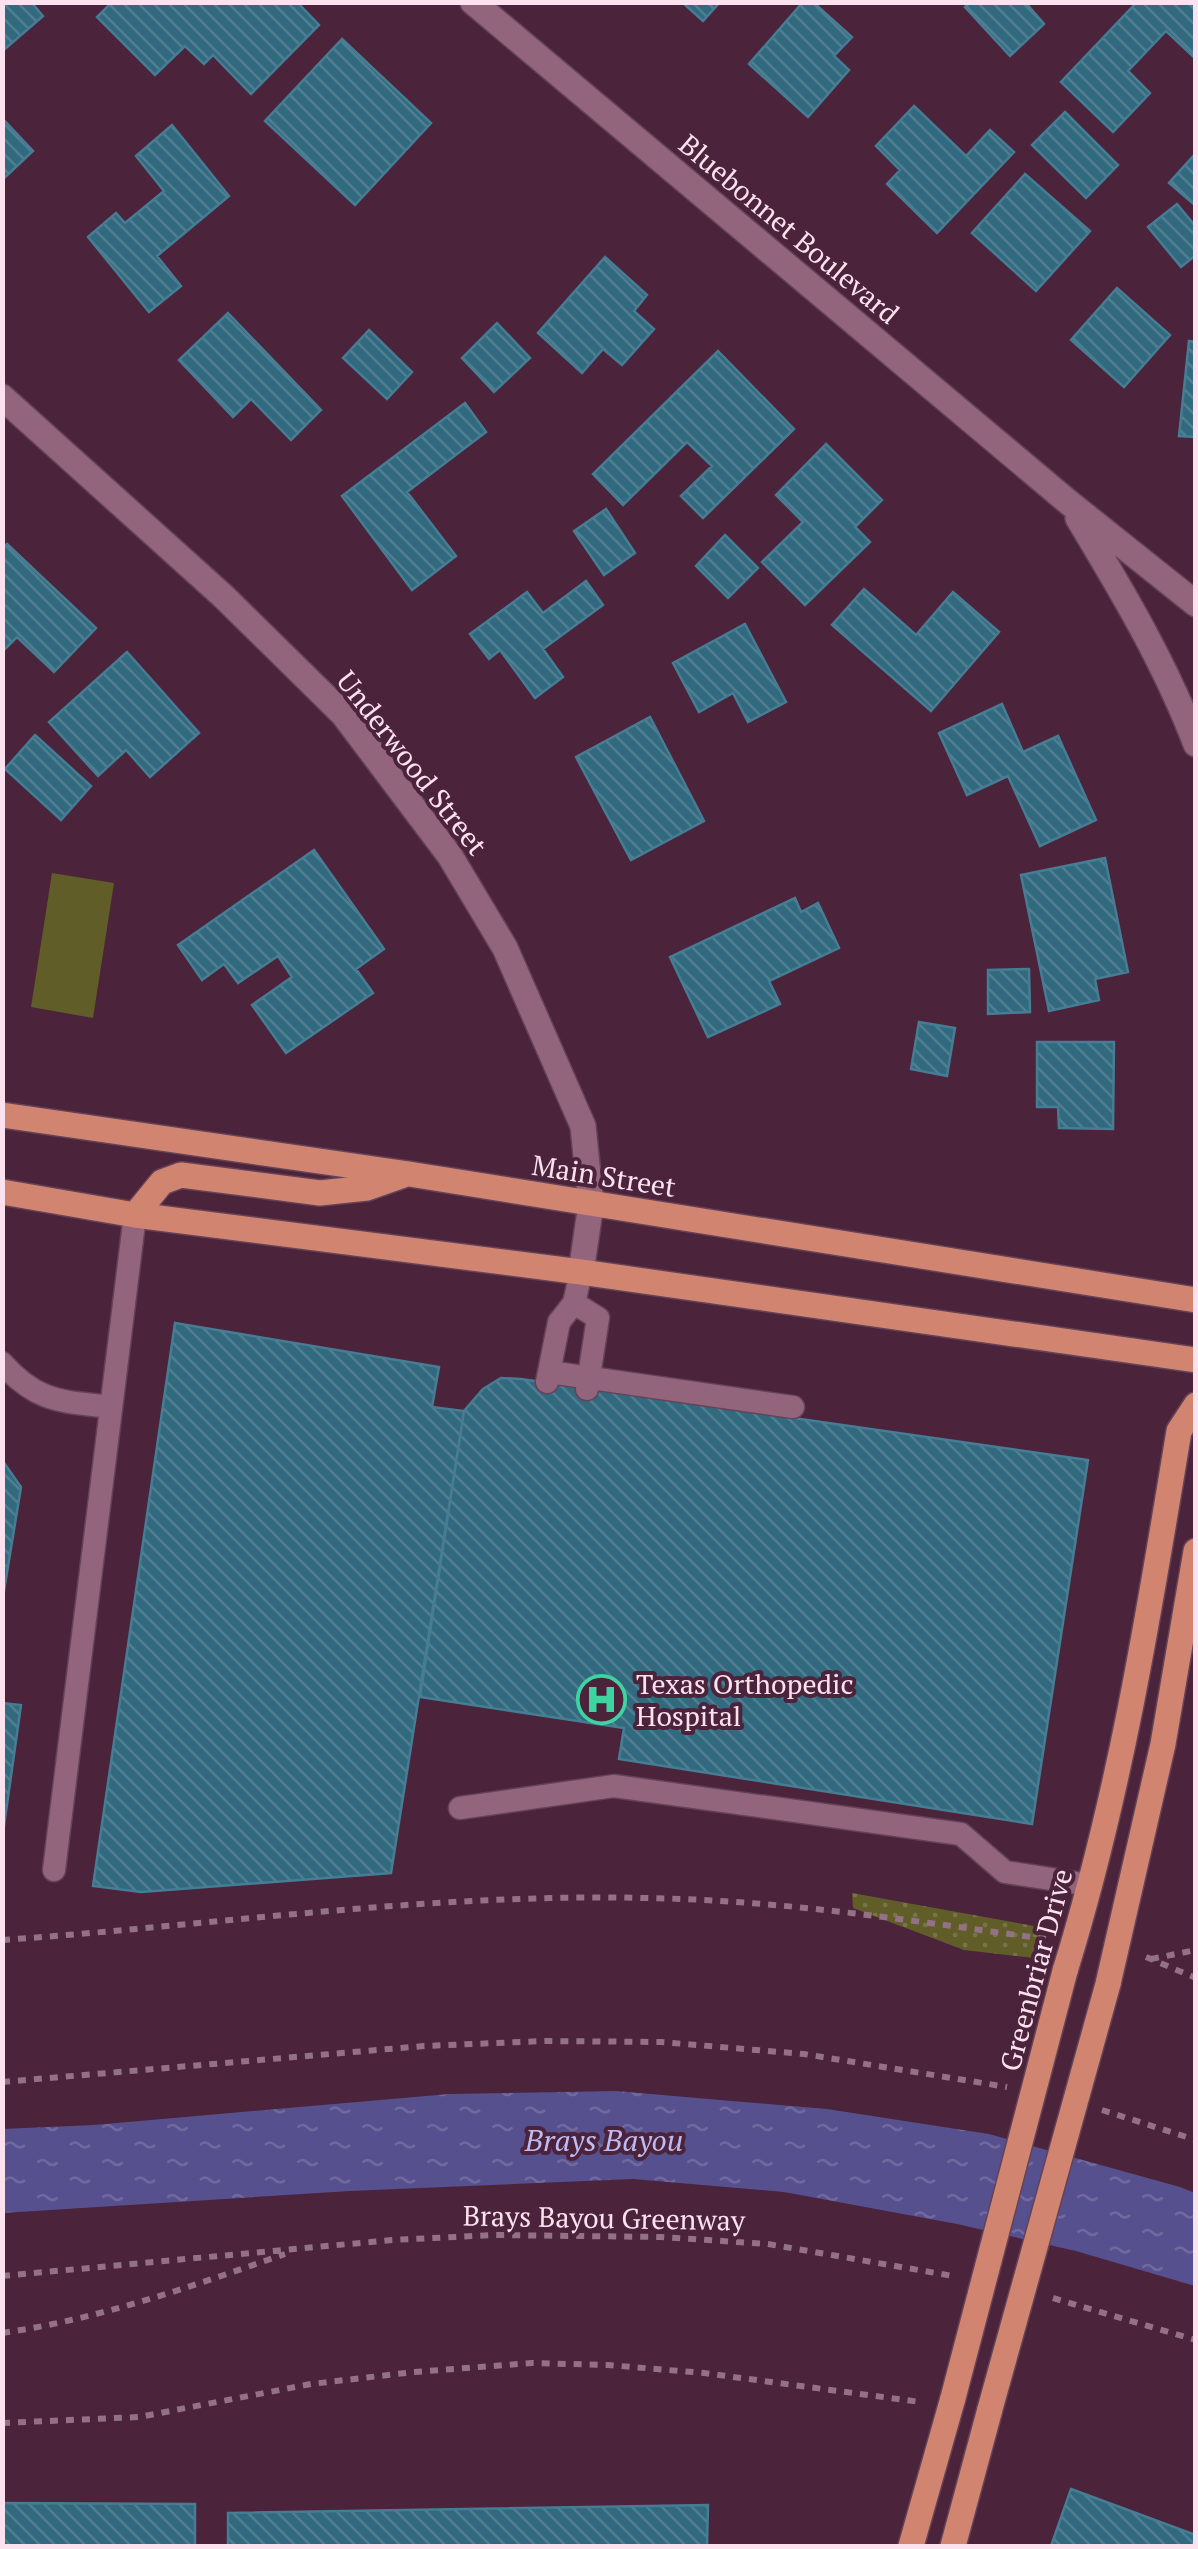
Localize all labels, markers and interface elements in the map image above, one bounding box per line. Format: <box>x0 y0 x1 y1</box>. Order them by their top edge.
street label: Bluebonnet Boulevard <box>672 126 907 332</box>
street label: Underwood Street <box>329 663 496 863</box>
street label: Main Street <box>530 1146 679 1205</box>
place label: Texas Orthopedic Hospital <box>636 1665 853 1734</box>
hospital icon: Texas Orthopedic Hospital <box>575 1674 627 1726</box>
street label: Greenbriar Drive <box>991 1865 1080 2075</box>
water label: Brays Bayou <box>524 2120 683 2160</box>
street label: Brays Bayou Greenway <box>463 2197 746 2238</box>

